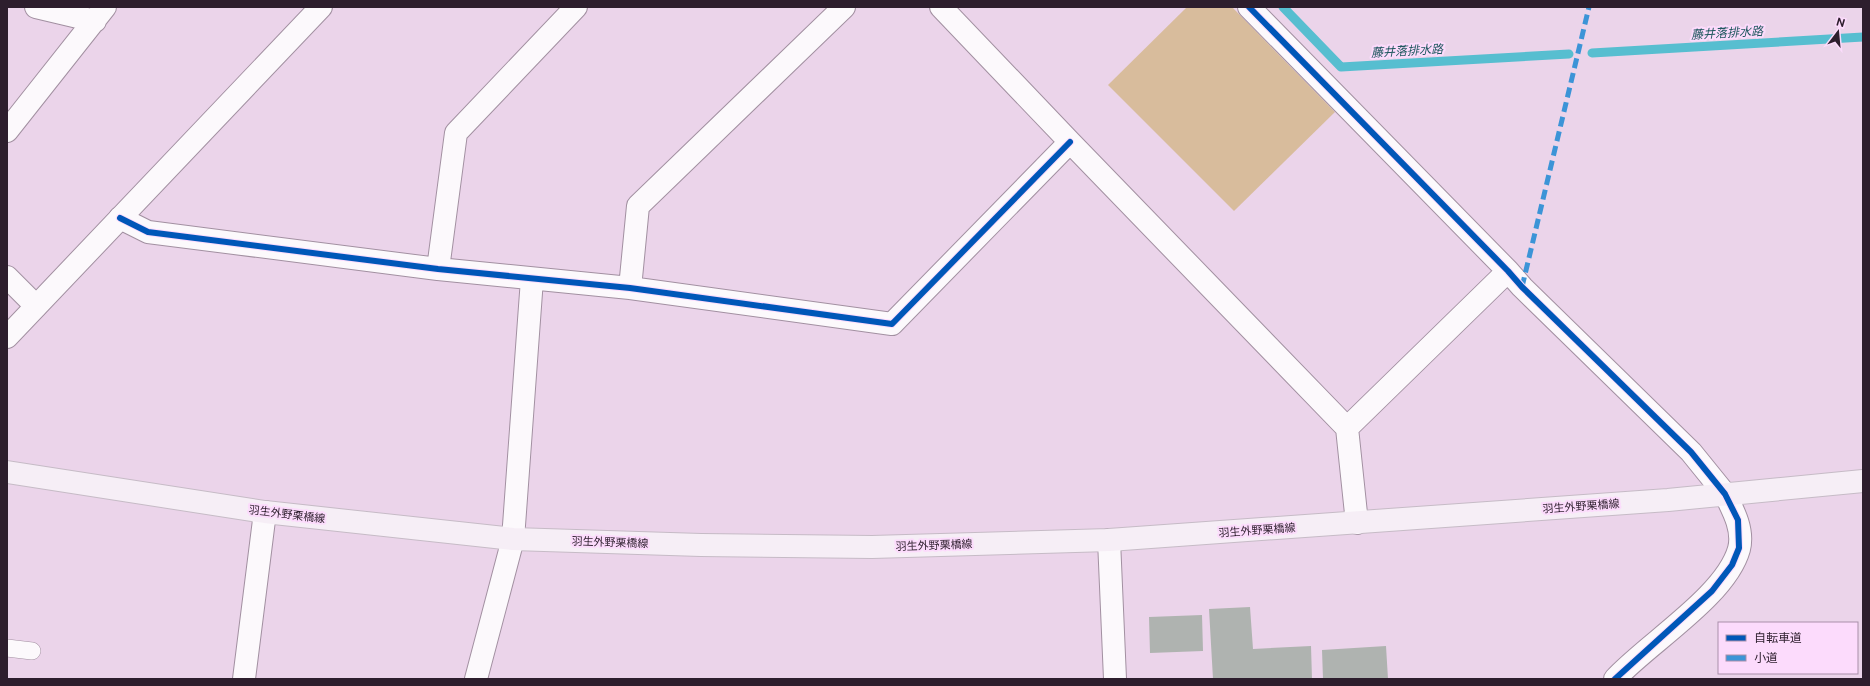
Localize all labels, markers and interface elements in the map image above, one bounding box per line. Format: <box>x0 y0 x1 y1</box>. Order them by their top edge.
north arrow <box>1818 12 1858 52</box>
text: N <box>1835 15 1847 29</box>
water label: 藤井落排水路 <box>1691 24 1764 42</box>
water label: 藤井落排水路 <box>1371 42 1444 60</box>
street label: 羽生外野栗橋線 <box>1542 497 1620 515</box>
street label: 羽生外野栗橋線 <box>248 503 326 525</box>
street label: 羽生外野栗橋線 <box>1218 521 1296 539</box>
street label: 羽生外野栗橋線 <box>571 535 649 549</box>
street label: 羽生外野栗橋線 <box>895 538 973 552</box>
legend <box>1718 622 1858 674</box>
text: 自転車道 <box>1754 631 1802 645</box>
text: 小道 <box>1754 651 1778 665</box>

